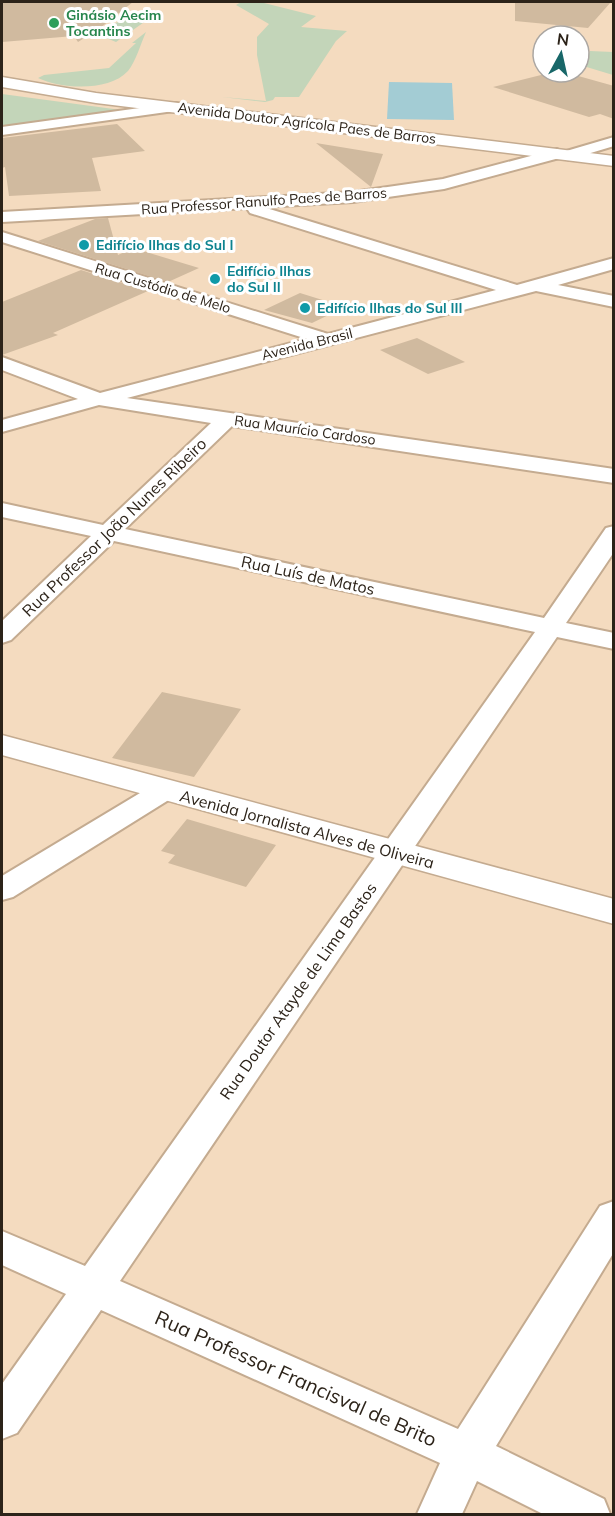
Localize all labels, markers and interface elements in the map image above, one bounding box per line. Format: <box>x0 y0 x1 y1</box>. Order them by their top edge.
place label: Ginásio Aecim Tocantins <box>66 6 161 40</box>
marker: Ginásio Aecim Tocantins <box>47 16 61 30</box>
north arrow <box>531 24 591 84</box>
text: N <box>556 28 570 50</box>
street label: Avenida Doutor Agrícola Paes de Barros <box>177 98 437 148</box>
street label: Rua Professor Ranulfo Paes de Barros <box>141 183 388 219</box>
place label: Edifício Ilhas do Sul I <box>96 236 234 254</box>
marker: Edifício Ilhas do Sul I <box>77 238 91 252</box>
street label: Rua Custódio de Melo <box>93 259 233 317</box>
place label: Edifício Ilhas do Sul II <box>227 262 311 296</box>
marker: Edifício Ilhas do Sul II <box>208 272 222 286</box>
place label: Edifício Ilhas do Sul III <box>317 299 462 317</box>
marker: Edifício Ilhas do Sul III <box>298 301 312 315</box>
street label: Avenida Brasil <box>260 324 354 364</box>
street label: Rua Maurício Cardoso <box>233 411 377 449</box>
street label: Rua Professor João Nunes Ribeiro <box>18 433 210 621</box>
street label: Rua Luís de Matos <box>239 551 377 599</box>
street label: Avenida Jornalista Alves de Oliveira <box>178 785 436 873</box>
street label: Rua Doutor Atayde de Lima Bastos <box>215 879 381 1103</box>
street label: Rua Professor Francisval de Brito <box>151 1304 441 1452</box>

